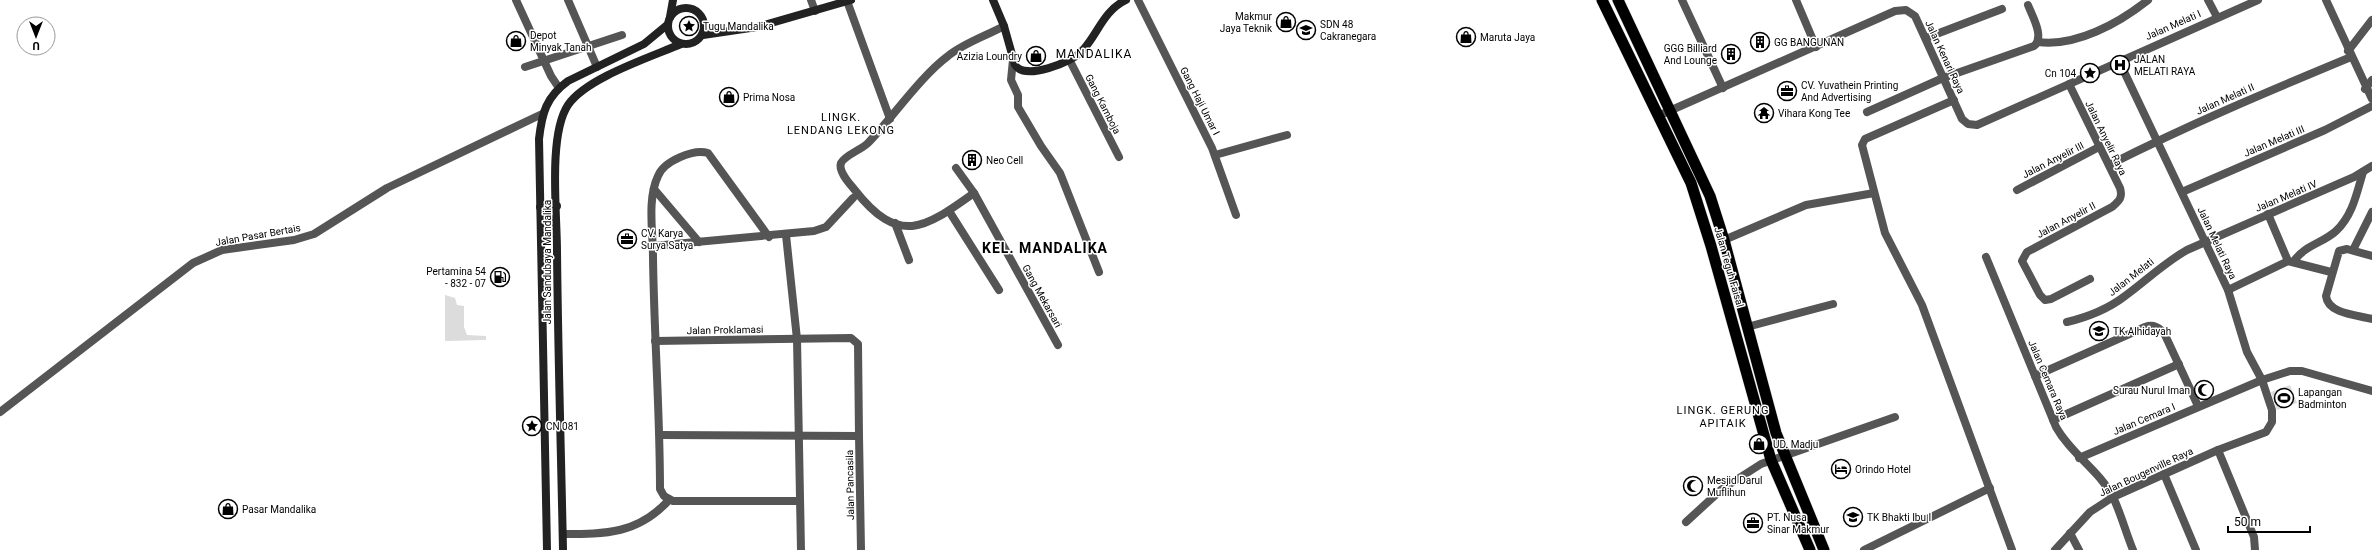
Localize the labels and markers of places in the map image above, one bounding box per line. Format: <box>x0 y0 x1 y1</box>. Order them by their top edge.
place label: Makmur Jaya Teknik <box>1220 11 1273 34</box>
shop icon: Makmur Jaya Teknik <box>1275 11 1297 33</box>
place icon: Tugu Mandalika <box>678 15 700 37</box>
school or university icon: SDN 48 Cakranegara <box>1295 19 1317 41</box>
place label: SDN 48 Cakranegara <box>1320 19 1376 42</box>
place label: Tugu Mandalika <box>703 21 774 32</box>
shop icon: Maruta Jaya <box>1455 26 1477 48</box>
shop icon: Depot Minyak Tanah <box>505 30 527 52</box>
place label: Depot Minyak Tanah <box>530 30 591 53</box>
building icon: GG BANGUNAN <box>1749 31 1771 53</box>
place label: Maruta Jaya <box>1480 32 1535 43</box>
place label: GG BANGUNAN <box>1774 37 1844 48</box>
place label: GGG Billiard And Lounge <box>1664 43 1717 66</box>
building icon: GGG Billiard And Lounge <box>1720 43 1742 65</box>
shop icon: Azizia Loundry <box>1025 45 1047 67</box>
place label: Azizia Loundry <box>957 51 1022 62</box>
hospital icon: JALAN MELATI RAYA <box>2109 54 2131 76</box>
place label: JALAN MELATI RAYA <box>2134 54 2196 77</box>
place icon: Cn 104 <box>2079 62 2101 84</box>
place label: Cn 104 <box>2045 68 2076 79</box>
office icon: CV. Yuvathein Printing And Advertising <box>1776 80 1798 102</box>
place label: CV. Yuvathein Printing And Advertising <box>1801 80 1898 103</box>
shop icon: Prima Nosa <box>718 86 740 108</box>
place label: Prima Nosa <box>743 92 795 103</box>
temple icon: Vihara Kong Tee <box>1753 102 1775 124</box>
place label: Vihara Kong Tee <box>1778 108 1850 119</box>
building icon: Neo Cell <box>961 149 983 171</box>
place label: Neo Cell <box>986 155 1023 166</box>
office icon: CV. Karya Surya Satya <box>616 228 638 250</box>
place label: CV. Karya Surya Satya <box>641 228 693 251</box>
place label: Pertamina 54 - 832 - 07 <box>426 266 486 289</box>
fuel station icon: Pertamina 54 - 832 - 07 <box>489 266 511 288</box>
school or university icon: TK Alhidayah <box>2088 320 2110 342</box>
place label: TK Alhidayah <box>2113 326 2171 337</box>
mosque icon: Surau Nurul Iman <box>2193 379 2215 401</box>
place label: Surau Nurul Iman <box>2113 385 2190 396</box>
sports icon: Lapangan Badminton <box>2273 387 2295 409</box>
place label: Lapangan Badminton <box>2298 387 2346 410</box>
place icon: CN 081 <box>521 415 543 437</box>
place label: CN 081 <box>546 421 579 432</box>
shop icon: UD. Madju <box>1748 433 1770 455</box>
place label: UD. Madju <box>1773 439 1818 450</box>
hotel icon: Orindo Hotel <box>1830 458 1852 480</box>
place label: Orindo Hotel <box>1855 464 1911 475</box>
mosque icon: Mesjid Darul Muflihun <box>1682 475 1704 497</box>
place label: Mesjid Darul Muflihun <box>1707 475 1762 498</box>
shop icon: Pasar Mandalika <box>217 498 239 520</box>
place label: Pasar Mandalika <box>242 504 316 515</box>
school or university icon: TK Bhakti Ibu I <box>1842 506 1864 528</box>
office icon: PT. Nusa Sinar Makmur <box>1742 512 1764 534</box>
place label: PT. Nusa Sinar Makmur <box>1767 512 1830 535</box>
place label: TK Bhakti Ibu I <box>1867 512 1931 523</box>

